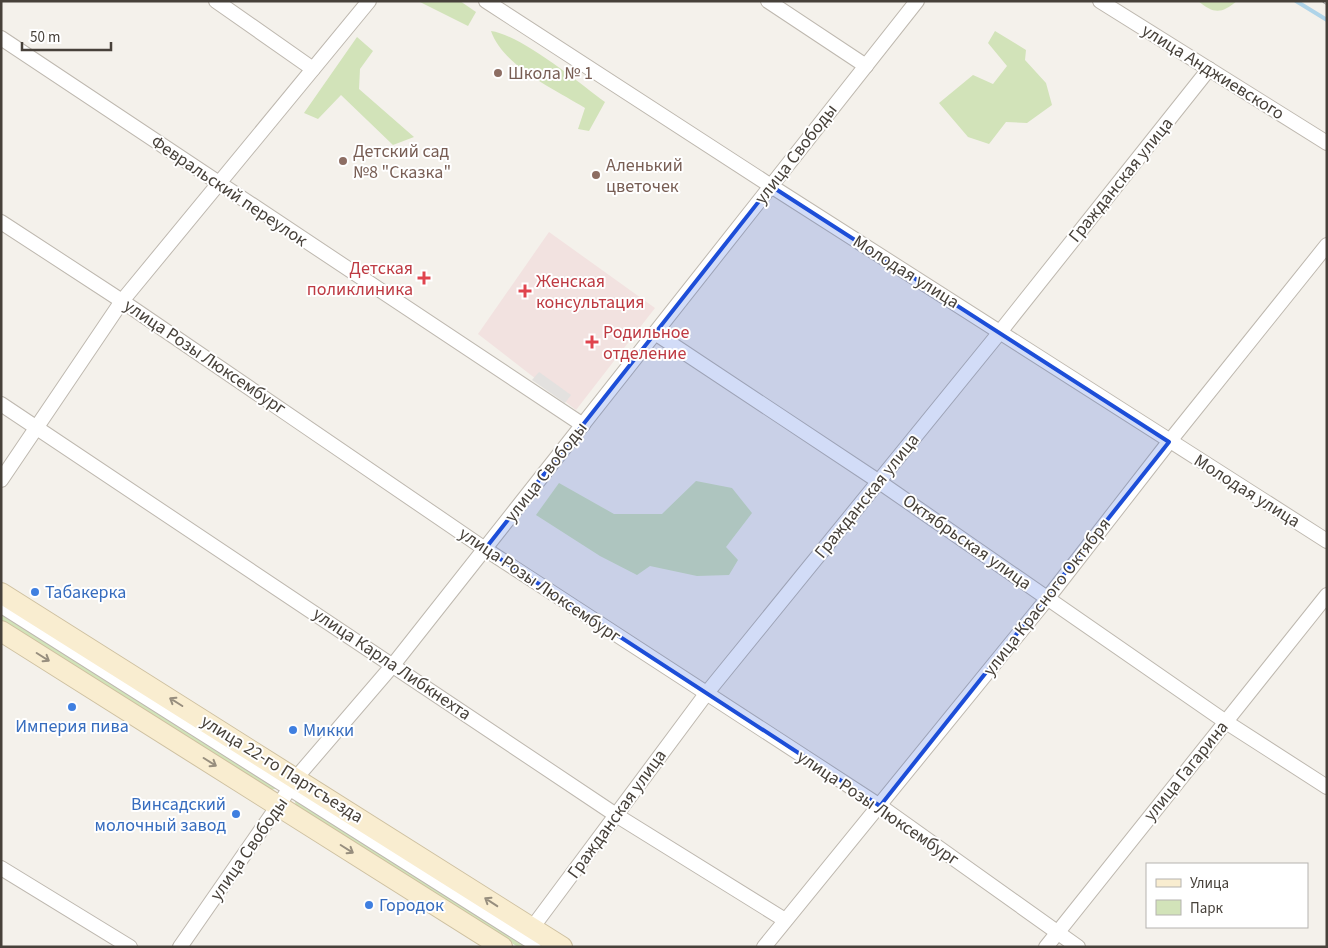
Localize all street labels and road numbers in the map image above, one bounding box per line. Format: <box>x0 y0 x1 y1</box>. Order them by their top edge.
street label: улица Анджиевского <box>1137 18 1289 126</box>
street label: улица Свободы <box>749 99 843 209</box>
street label: Гражданская улица <box>1063 112 1179 248</box>
street label: Февральский переулок <box>146 129 312 253</box>
street label: Молодая улица <box>848 229 964 315</box>
street label: улица Розы Люксембург <box>119 293 291 421</box>
street label: улица Свободы <box>499 417 593 527</box>
street label: Гражданская улица <box>809 428 925 564</box>
street label: Молодая улица <box>1189 448 1305 534</box>
street label: Октябрьская улица <box>898 488 1036 596</box>
street label: улица Красного Октября <box>977 513 1117 681</box>
street label: улица Розы Люксембург <box>454 521 626 649</box>
street label: улица Карла Либкнехта <box>308 602 476 726</box>
street label: улица 22-го Партсъезда <box>196 709 368 829</box>
street label: улица Гагарина <box>1138 716 1234 826</box>
street label: Гражданская улица <box>562 744 672 884</box>
street label: улица Розы Люксембург <box>792 744 964 872</box>
street label: улица Свободы <box>204 792 294 906</box>

